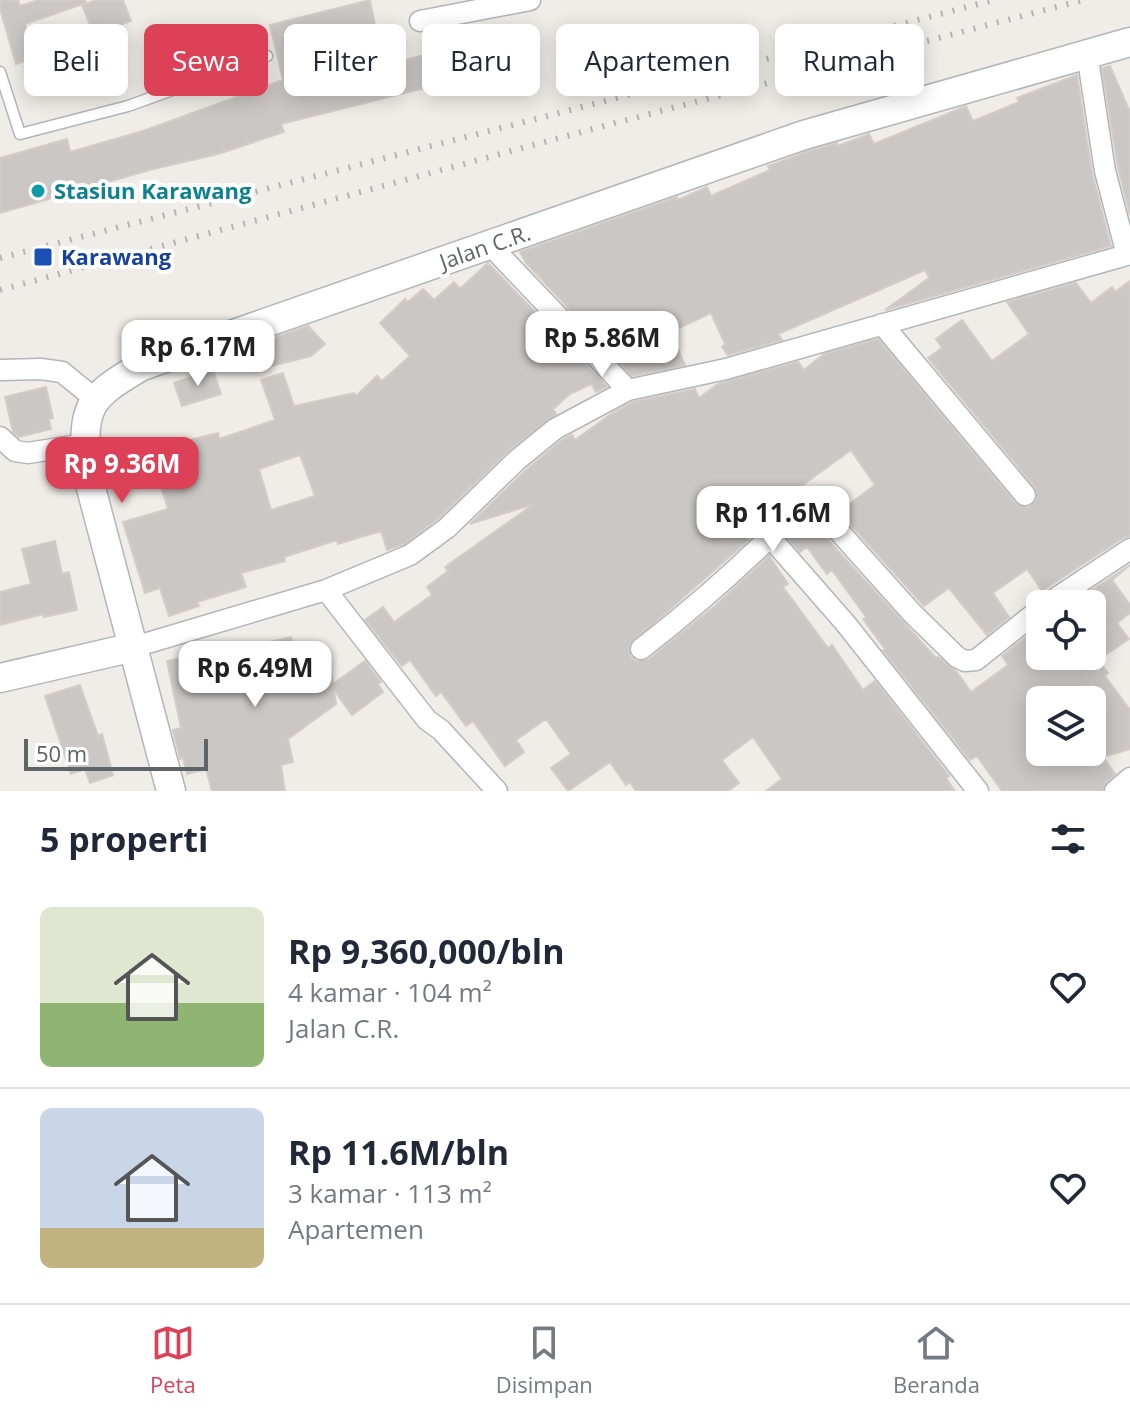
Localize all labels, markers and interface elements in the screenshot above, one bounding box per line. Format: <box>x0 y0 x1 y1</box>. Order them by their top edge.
chip: Beli <box>24 24 128 96</box>
chip: Sewa <box>144 24 268 96</box>
chip: Filter <box>284 24 406 96</box>
chip: Baru <box>422 24 540 96</box>
chip: Apartemen <box>556 24 759 96</box>
chip: Rumah <box>775 24 924 96</box>
place label: Stasiun Karawang <box>54 175 252 205</box>
marker: Stasiun Karawang <box>29 182 47 200</box>
street label: Jalan C.R. <box>433 217 534 276</box>
place label: Karawang <box>61 241 172 271</box>
marker: Karawang <box>32 246 54 268</box>
pin: Rp 5.86M <box>519 311 685 379</box>
text: Rp 5.86M <box>544 319 660 355</box>
pin: Rp 6.17M <box>115 320 281 388</box>
text: Rp 6.17M <box>140 328 256 364</box>
pin: Rp 9.36M <box>39 437 205 505</box>
text: Rp 9.36M <box>64 445 180 481</box>
pin: Rp 11.6M <box>690 486 856 554</box>
text: Rp 11.6M <box>715 494 831 530</box>
map controls <box>1026 590 1106 766</box>
button: locate <box>1026 590 1106 670</box>
pin: Rp 6.49M <box>172 641 338 709</box>
text: Rp 6.49M <box>197 649 313 685</box>
button: layers <box>1026 686 1106 766</box>
scale bar <box>24 735 208 771</box>
text: 50 m <box>36 738 87 768</box>
text: 5 properti <box>40 816 208 862</box>
icon: filters <box>1046 817 1090 861</box>
text: Rp 9,360,000/bln <box>288 928 565 974</box>
icon: home <box>104 939 200 1035</box>
icon: heart <box>1046 965 1090 1009</box>
text: 4 kamar · 104 m² <box>288 974 492 1010</box>
text: Jalan C.R. <box>288 1010 399 1046</box>
text: Rp 11.6M/bln <box>288 1129 509 1175</box>
icon: home <box>104 1140 200 1236</box>
icon: heart <box>1046 1166 1090 1210</box>
text: 3 kamar · 113 m² <box>288 1175 492 1211</box>
text: Apartemen <box>288 1211 424 1247</box>
tab: Peta <box>150 1321 196 1399</box>
tab: Disimpan <box>496 1321 593 1399</box>
tab: Beranda <box>893 1321 980 1399</box>

